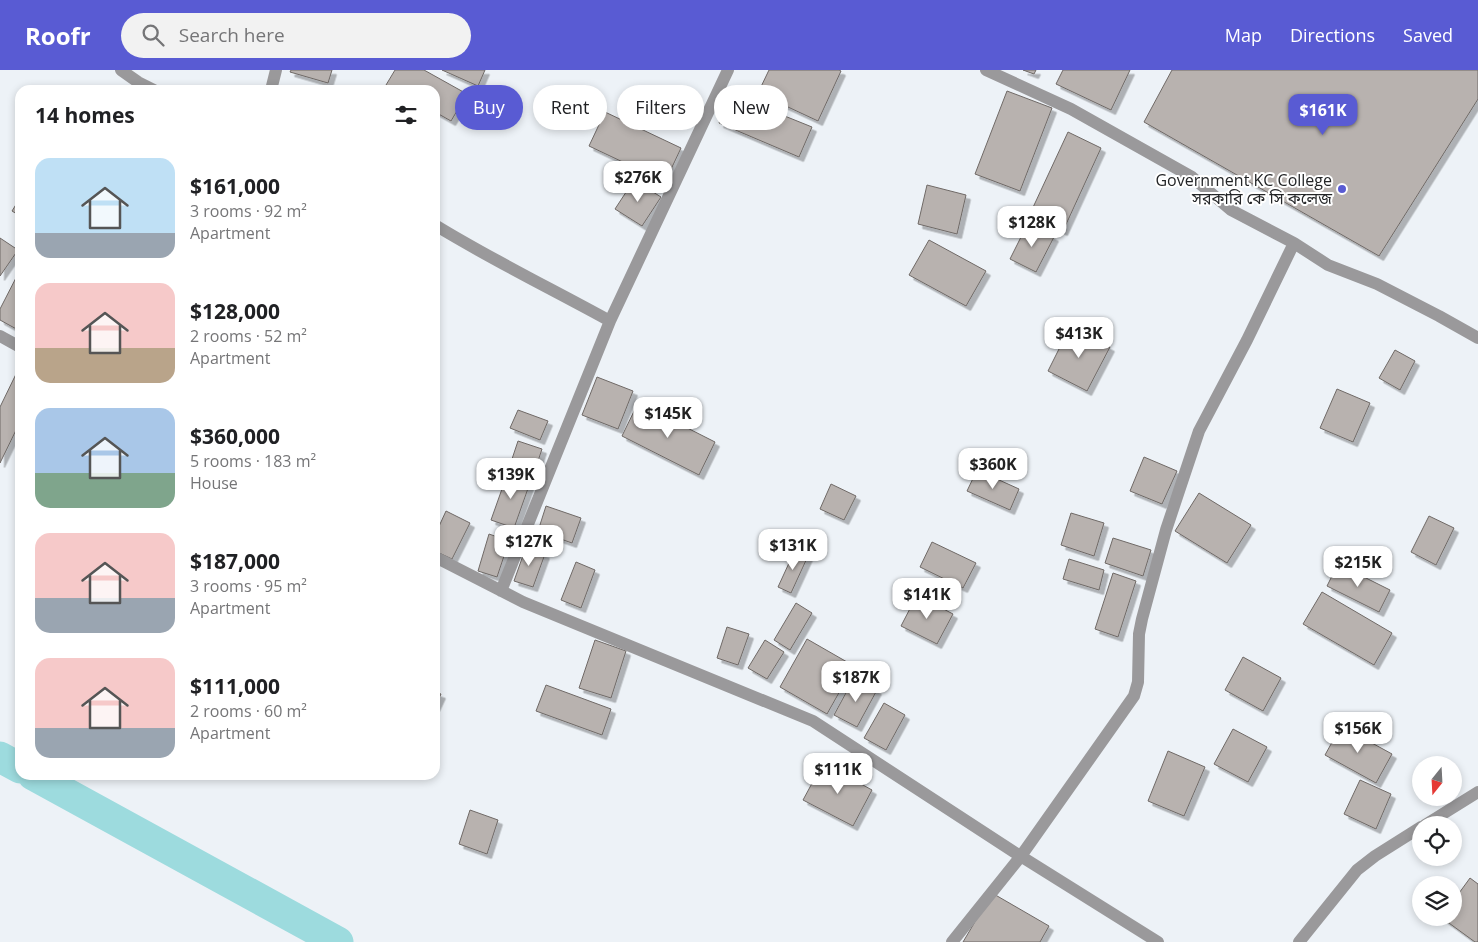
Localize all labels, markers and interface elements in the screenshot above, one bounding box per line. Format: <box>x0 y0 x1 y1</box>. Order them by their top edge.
search box <box>121 13 471 58</box>
text: Roofr <box>25 19 91 52</box>
icon: search <box>139 21 167 49</box>
text: Search here <box>179 22 285 48</box>
text: Map <box>1225 23 1262 47</box>
text: Directions <box>1290 23 1375 47</box>
text: Saved <box>1403 23 1453 47</box>
chip: Buy <box>455 85 523 130</box>
chip: Rent <box>533 85 607 130</box>
chip: Filters <box>617 85 704 130</box>
chip: New <box>714 85 788 130</box>
pin: $161K <box>1288 93 1358 136</box>
text: $161K <box>1299 99 1347 121</box>
text: 14 homes <box>35 101 135 129</box>
icon: filters <box>392 101 420 129</box>
pin: $276K <box>603 160 673 203</box>
text: $276K <box>614 166 662 188</box>
place label: Government KC College সরকারি কে সি কলেজ <box>1155 169 1332 209</box>
text: $161,000 <box>190 172 280 200</box>
icon: home <box>75 178 135 238</box>
marker: Government KC College সরকারি কে সি কলেজ <box>1336 183 1348 195</box>
text: 3 rooms · 92 m² <box>190 200 307 222</box>
pin: $128K <box>997 206 1067 248</box>
text: $128K <box>1008 211 1056 233</box>
text: Apartment <box>190 222 270 244</box>
text: $128,000 <box>190 297 280 325</box>
icon: home <box>75 303 135 363</box>
pin: $413K <box>1044 316 1114 359</box>
text: $413K <box>1055 322 1103 344</box>
text: 2 rooms · 52 m² <box>190 325 307 347</box>
text: Apartment <box>190 347 270 369</box>
pin: $145K <box>633 396 703 439</box>
text: $145K <box>644 402 692 424</box>
text: $360,000 <box>190 422 280 450</box>
icon: home <box>75 428 135 488</box>
pin: $360K <box>958 448 1028 490</box>
text: 5 rooms · 183 m² <box>190 450 316 472</box>
text: $360K <box>969 453 1017 475</box>
pin: $139K <box>476 458 546 500</box>
text: $139K <box>487 463 535 485</box>
text: House <box>190 472 238 494</box>
pin: $127K <box>494 524 564 567</box>
pin: $131K <box>758 528 828 571</box>
text: $127K <box>505 530 553 552</box>
text: $131K <box>769 534 817 556</box>
pin: $215K <box>1323 546 1393 588</box>
text: $187,000 <box>190 547 280 575</box>
text: $215K <box>1334 551 1382 573</box>
icon: home <box>75 553 135 613</box>
text: 3 rooms · 95 m² <box>190 575 307 597</box>
pin: $141K <box>892 578 962 620</box>
text: $141K <box>903 583 951 605</box>
text: Apartment <box>190 597 270 619</box>
pin: $187K <box>821 660 891 703</box>
text: $187K <box>832 666 880 688</box>
text: $111,000 <box>190 672 280 700</box>
icon: home <box>75 678 135 738</box>
text: 2 rooms · 60 m² <box>190 700 307 722</box>
pin: $156K <box>1323 712 1393 754</box>
text: $156K <box>1334 717 1382 739</box>
text: Apartment <box>190 722 270 744</box>
pin: $111K <box>803 752 873 795</box>
north arrow <box>1412 756 1462 806</box>
map controls <box>1412 756 1462 926</box>
text: $111K <box>814 758 862 780</box>
button: locate <box>1412 816 1462 866</box>
button: layers <box>1412 876 1462 926</box>

